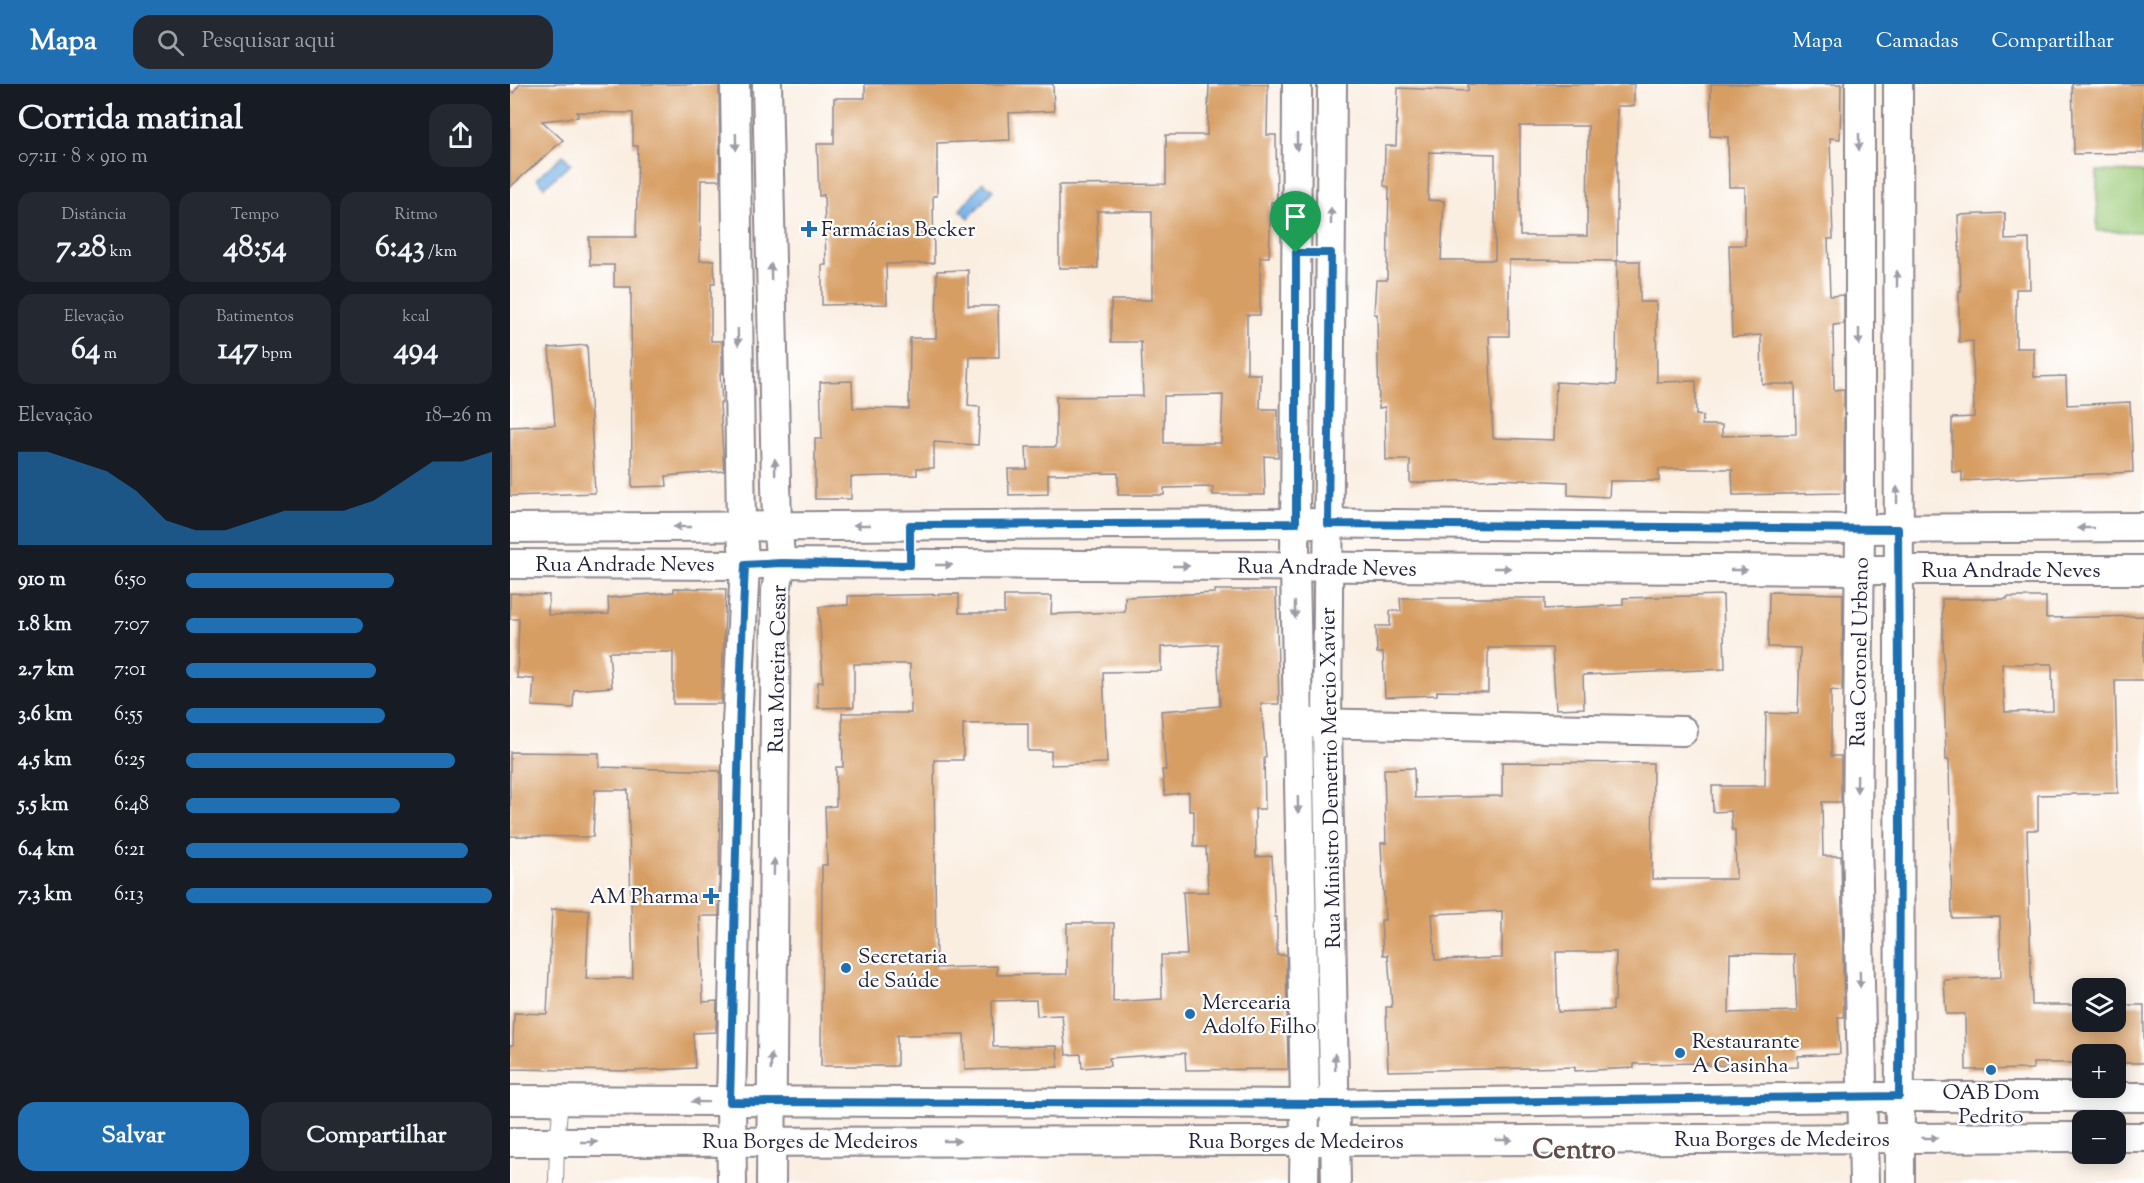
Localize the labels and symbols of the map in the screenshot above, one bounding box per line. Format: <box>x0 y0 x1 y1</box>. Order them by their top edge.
one-way arrow <box>731 133 740 152</box>
one-way arrow <box>1292 133 1301 152</box>
one-way arrow <box>1854 133 1864 152</box>
pin <box>1270 191 1321 253</box>
one-way arrow <box>1326 206 1336 225</box>
place label: Farmácias Becker <box>821 216 975 246</box>
marker: Farmácias Becker <box>802 222 816 236</box>
one-way arrow <box>766 263 776 282</box>
one-way arrow <box>1892 269 1902 288</box>
one-way arrow <box>734 328 743 347</box>
one-way arrow <box>1854 328 1864 347</box>
one-way arrow <box>771 458 780 477</box>
one-way arrow <box>1892 485 1902 504</box>
one-way arrow <box>852 520 871 530</box>
one-way arrow <box>673 522 692 532</box>
one-way arrow <box>2076 523 2095 533</box>
street label: Rua Andrade Neves <box>535 551 715 581</box>
street label: Rua Andrade Neves <box>1237 552 1417 586</box>
street label: Rua Coronel Urbano <box>1844 557 1878 747</box>
street label: Rua Andrade Neves <box>1921 557 2101 587</box>
one-way arrow <box>935 560 954 570</box>
one-way arrow <box>1172 561 1191 571</box>
one-way arrow <box>1493 563 1512 573</box>
one-way arrow <box>1730 565 1749 575</box>
street label: Rua Moreira Cesar <box>763 584 795 753</box>
one-way arrow <box>1290 601 1300 620</box>
street label: Rua Ministro Demetrio Mercio Xavier <box>1314 607 1350 949</box>
one-way arrow <box>1852 775 1862 794</box>
one-way arrow <box>1294 796 1303 815</box>
one-way arrow <box>769 857 779 876</box>
place label: AM Pharma <box>590 883 699 913</box>
marker: AM Pharma <box>704 889 718 903</box>
place label: Secretaria de Saúde <box>858 943 948 997</box>
marker: Secretaria de Saúde <box>839 961 853 975</box>
one-way arrow <box>1856 970 1865 989</box>
place label: Mercearia Adolfo Filho <box>1202 989 1316 1043</box>
marker: Mercearia Adolfo Filho <box>1183 1007 1197 1021</box>
place label: Restaurante A Casinha <box>1692 1028 1800 1082</box>
marker: Restaurante A Casinha <box>1673 1046 1687 1060</box>
one-way arrow <box>766 1052 776 1071</box>
one-way arrow <box>1330 1052 1340 1071</box>
marker: OAB Dom Pedrito <box>1984 1063 1998 1077</box>
place label: OAB Dom Pedrito <box>1942 1079 2040 1133</box>
one-way arrow <box>690 1097 709 1107</box>
street label: Rua Borges de Medeiros <box>1674 1126 1890 1156</box>
street label: Rua Borges de Medeiros <box>702 1128 918 1158</box>
street label: Rua Borges de Medeiros <box>1188 1128 1404 1158</box>
district label: Centro <box>1532 1132 1616 1171</box>
one-way arrow <box>1921 1133 1940 1143</box>
one-way arrow <box>1495 1135 1514 1145</box>
one-way arrow <box>943 1136 962 1146</box>
one-way arrow <box>580 1137 599 1147</box>

